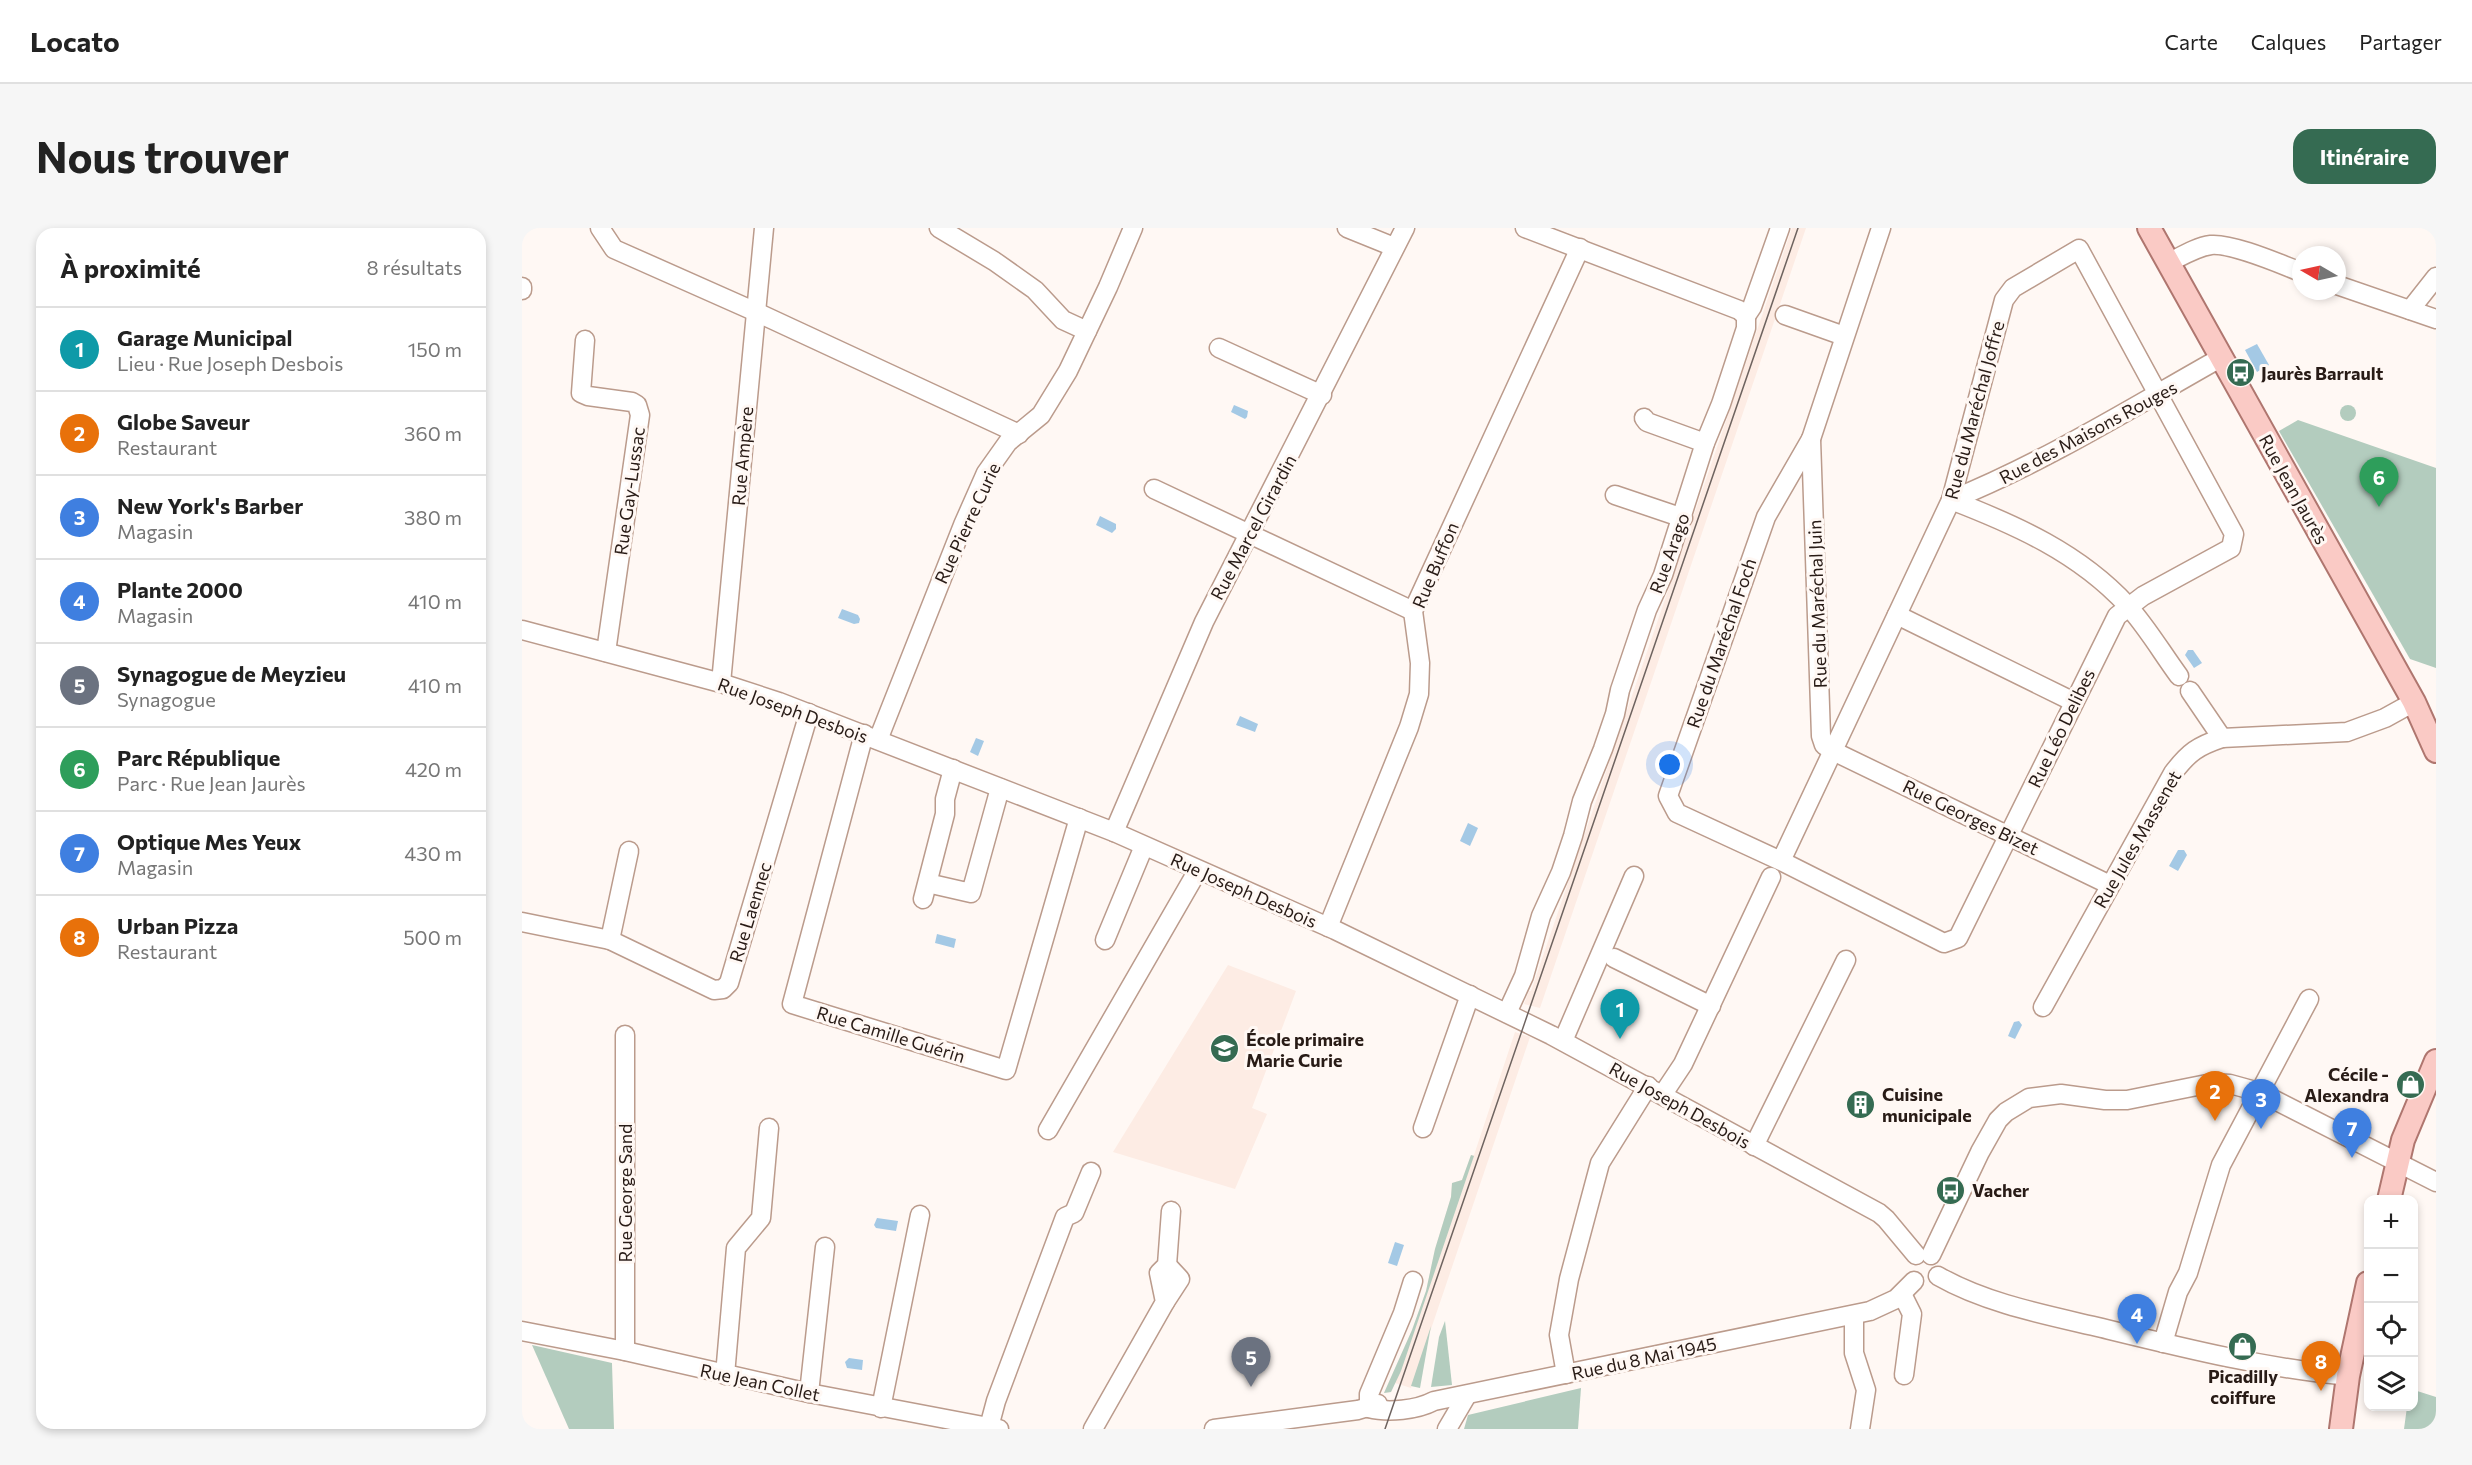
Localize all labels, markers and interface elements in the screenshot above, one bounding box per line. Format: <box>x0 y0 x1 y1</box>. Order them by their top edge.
text: Locato <box>30 24 120 58</box>
text: Carte <box>2165 29 2218 54</box>
text: Calques <box>2251 29 2326 54</box>
text: Partager <box>2359 29 2442 54</box>
button: Itinéraire <box>2293 129 2436 184</box>
text: Nous trouver <box>36 130 289 182</box>
north arrow <box>2292 246 2346 300</box>
text: À proximité <box>60 252 201 283</box>
text: 8 résultats <box>367 255 462 279</box>
street label: Rue du Maréchal Joffre <box>1940 318 2008 502</box>
text: Garage Municipal <box>117 324 293 351</box>
text: 1 <box>75 337 84 361</box>
text: 150 m <box>408 337 462 361</box>
text: Lieu · Rue Joseph Desbois <box>117 351 343 375</box>
bus stop icon: Jaurès Barrault <box>2224 357 2256 389</box>
place label: Jaurès Barrault <box>2261 362 2384 384</box>
street label: Rue des Maisons Rouges <box>1995 376 2181 488</box>
street label: Rue Ampère <box>727 405 757 507</box>
text: Globe Saveur <box>117 408 250 435</box>
text: 2 <box>74 421 85 445</box>
text: 360 m <box>404 421 462 445</box>
street label: Rue Gay-Lussac <box>609 425 649 557</box>
street label: Rue Jean Jaurès <box>2255 430 2333 548</box>
text: Restaurant <box>117 435 217 459</box>
street label: Rue Marcel Girardin <box>1205 451 1301 603</box>
pin: 6 <box>2360 458 2398 507</box>
street label: Rue Pierre Curie <box>929 459 1005 587</box>
text: New York's Barber <box>117 492 303 519</box>
text: 3 <box>74 505 85 529</box>
text: 380 m <box>404 505 462 529</box>
street label: Rue Arago <box>1644 510 1694 596</box>
text: Magasin <box>117 519 193 543</box>
street label: Rue Buffon <box>1407 519 1463 611</box>
street label: Rue du Maréchal Juin <box>1803 519 1831 689</box>
street label: Rue du Maréchal Foch <box>1682 555 1760 731</box>
text: Plante 2000 <box>117 576 243 603</box>
text: 4 <box>73 589 86 613</box>
text: 410 m <box>408 589 462 613</box>
text: Magasin <box>117 603 193 627</box>
text: Synagogue de Meyzieu <box>117 660 346 687</box>
street label: Rue Léo Delibes <box>2023 665 2099 791</box>
text: 5 <box>74 673 85 697</box>
text: 410 m <box>408 673 462 697</box>
street label: Rue Joseph Desbois <box>715 673 871 747</box>
text: Synagogue <box>117 687 216 711</box>
text: Parc République <box>117 744 280 771</box>
your location <box>1655 750 1684 779</box>
text: 6 <box>73 757 86 781</box>
text: 420 m <box>405 757 462 781</box>
street label: Rue Jules Massenet <box>2089 766 2185 912</box>
text: Parc · Rue Jean Jaurès <box>117 771 306 795</box>
street label: Rue Georges Bizet <box>1900 775 2042 859</box>
text: Optique Mes Yeux <box>117 828 301 855</box>
text: 7 <box>74 841 85 865</box>
text: 430 m <box>404 841 462 865</box>
street label: Rue Joseph Desbois <box>1167 848 1321 932</box>
text: Magasin <box>117 855 193 879</box>
street label: Rue Laennec <box>724 859 776 965</box>
text: Urban Pizza <box>117 912 238 939</box>
text: 8 <box>73 925 86 949</box>
text: 500 m <box>403 925 462 949</box>
text: Restaurant <box>117 939 217 963</box>
pin: 1 <box>1600 990 1640 1039</box>
street label: Rue Camille Guérin <box>814 1001 968 1067</box>
place label: École primaire Marie Curie <box>1246 1028 1364 1071</box>
school or university icon: École primaire Marie Curie <box>1209 1033 1241 1065</box>
street label: Rue Joseph Desbois <box>1606 1057 1754 1153</box>
place label: Cécile - Alexandra <box>2304 1063 2389 1106</box>
shop icon: Cécile - Alexandra <box>2394 1068 2426 1100</box>
pin: 2 <box>2196 1072 2234 1121</box>
pin: 3 <box>2242 1080 2280 1129</box>
place label: Cuisine municipale <box>1882 1083 1972 1126</box>
building icon: Cuisine municipale <box>1845 1088 1877 1120</box>
pin: 7 <box>2332 1108 2372 1158</box>
street label: Rue George Sand <box>614 1124 636 1262</box>
bus stop icon: Vacher <box>1935 1174 1967 1206</box>
place label: Vacher <box>1972 1179 2030 1201</box>
map controls <box>2364 1195 2418 1411</box>
button: + <box>2364 1195 2418 1249</box>
button: − <box>2364 1249 2418 1303</box>
pin: 4 <box>2118 1294 2156 1344</box>
button: locate <box>2364 1303 2418 1357</box>
shop icon: Picadilly coiffure <box>2227 1331 2259 1363</box>
street label: Rue du 8 Mai 1945 <box>1570 1332 1718 1384</box>
pin: 5 <box>1232 1338 1270 1387</box>
pin: 8 <box>2302 1342 2340 1391</box>
button: layers <box>2364 1357 2418 1411</box>
street label: Rue Jean Collet <box>698 1359 822 1405</box>
place label: Picadilly coiffure <box>2208 1365 2278 1408</box>

